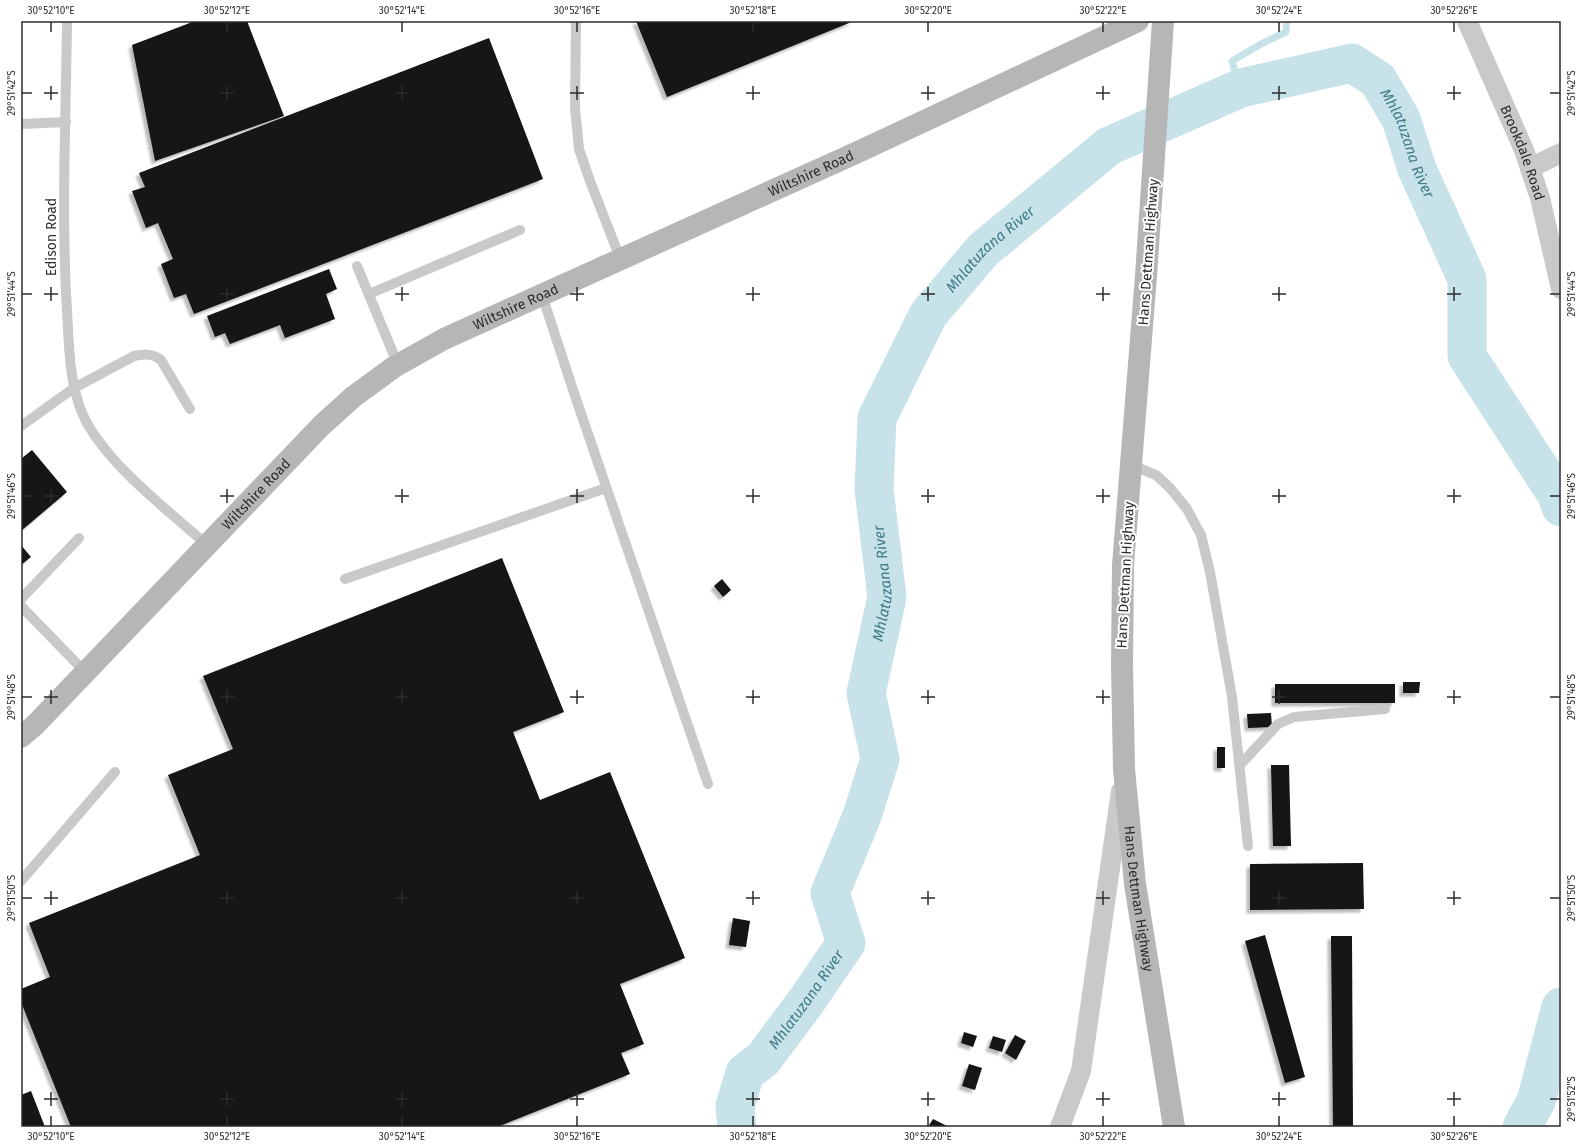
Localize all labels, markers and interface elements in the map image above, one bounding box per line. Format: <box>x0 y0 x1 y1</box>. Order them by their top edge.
text: 30°52'10"E <box>28 5 74 17</box>
text: 30°52'12"E <box>204 5 250 17</box>
text: 30°52'14"E <box>379 5 425 17</box>
text: 30°52'16"E <box>554 5 600 17</box>
text: 30°52'18"E <box>730 5 776 17</box>
text: 30°52'20"E <box>904 5 952 17</box>
text: 30°52'22"E <box>1079 5 1127 17</box>
text: 30°52'24"E <box>1256 5 1302 17</box>
text: 30°52'26"E <box>1430 5 1478 17</box>
text: 29°51'42"S <box>6 70 18 116</box>
text: 29°51'42"S <box>1566 70 1578 116</box>
water label: Mhlatuzana River <box>1376 86 1439 202</box>
street label: Brookdale Road <box>1496 103 1548 202</box>
street label: Wiltshire Road <box>766 147 856 200</box>
street label: Hans Dettman Highway <box>1135 178 1162 326</box>
street label: Edison Road <box>43 198 60 276</box>
water label: Mhlatuzana River <box>942 201 1039 296</box>
text: 29°51'44"S <box>6 271 18 317</box>
text: 29°51'44"S <box>1566 271 1578 317</box>
street label: Wiltshire Road <box>470 280 561 334</box>
street label: Wiltshire Road <box>218 455 294 534</box>
text: 29°51'46"S <box>6 473 18 519</box>
text: 29°51'46"S <box>1566 473 1578 519</box>
street label: Hans Dettman Highway <box>1113 501 1138 649</box>
water label: Mhlatuzana River <box>869 523 896 643</box>
text: 29°51'48"S <box>6 673 18 720</box>
text: 29°51'48"S <box>1566 673 1578 720</box>
street label: Hans Dettman Highway <box>1120 825 1157 973</box>
text: 29°51'50"S <box>6 874 18 921</box>
text: 29°51'50"S <box>1566 874 1578 921</box>
water label: Mhlatuzana River <box>765 946 848 1052</box>
text: 29°51'52"S <box>1566 1076 1578 1122</box>
text: 30°52'10"E <box>28 1131 74 1143</box>
text: 30°52'12"E <box>204 1131 250 1143</box>
text: 30°52'14"E <box>379 1131 425 1143</box>
text: 30°52'16"E <box>554 1131 600 1143</box>
text: 30°52'18"E <box>730 1131 776 1143</box>
text: 30°52'20"E <box>904 1131 952 1143</box>
text: 30°52'22"E <box>1079 1131 1127 1143</box>
text: 30°52'24"E <box>1256 1131 1302 1143</box>
text: 30°52'26"E <box>1430 1131 1478 1143</box>

